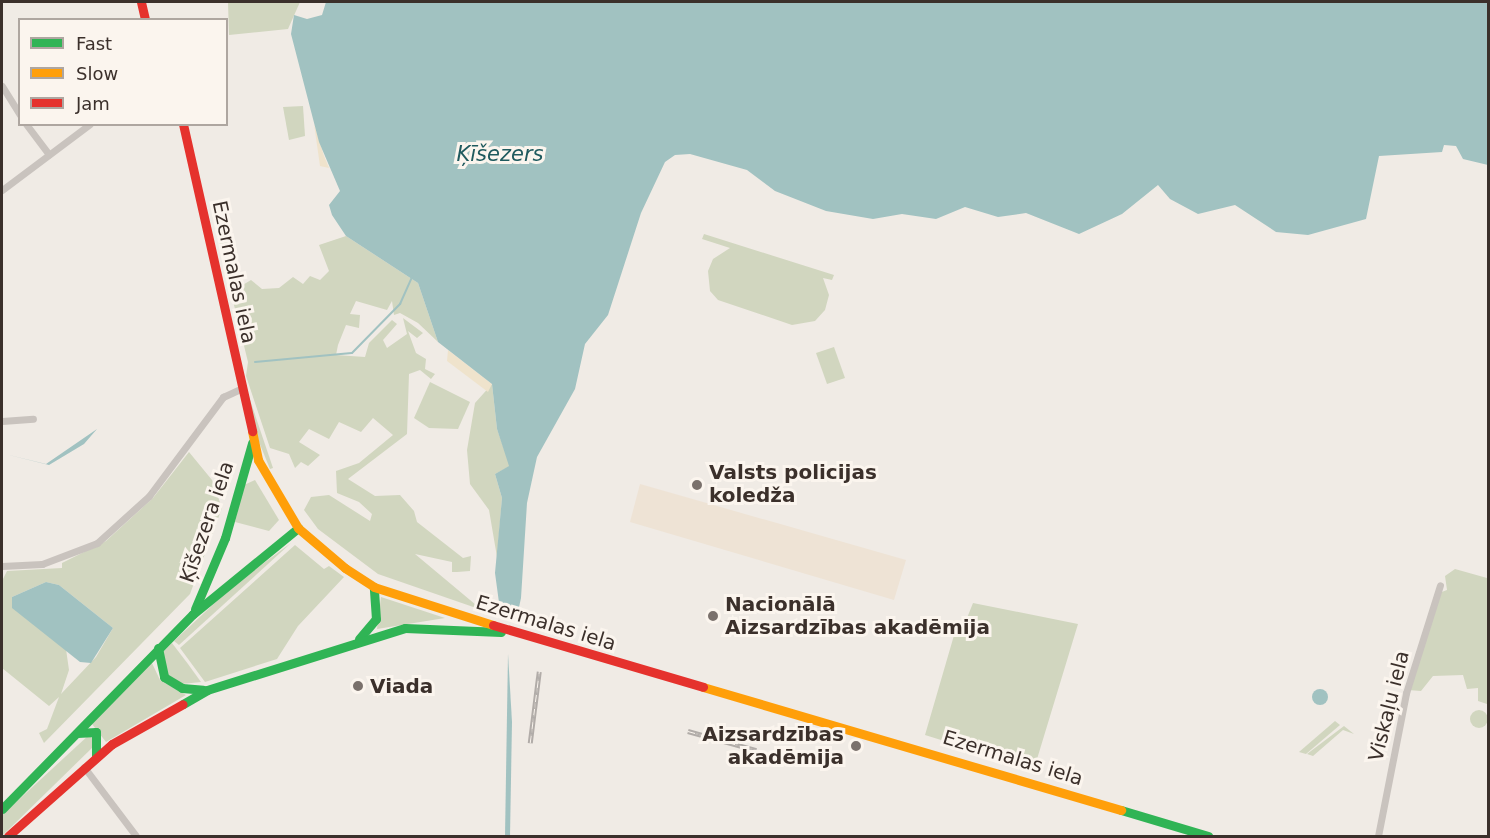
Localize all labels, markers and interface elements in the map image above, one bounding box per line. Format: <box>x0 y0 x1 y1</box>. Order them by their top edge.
legend <box>18 18 228 126</box>
text: Fast <box>76 33 112 54</box>
text: Slow <box>76 63 118 84</box>
text: Jam <box>76 93 110 114</box>
water label: Ķīšezers <box>457 141 543 167</box>
street label: Ezermalas iela <box>207 198 261 346</box>
street label: Ķīšezera iela <box>175 458 239 586</box>
place label: Valsts policijas koledža <box>709 461 877 508</box>
marker: Valsts policijas koledža <box>690 478 704 492</box>
street label: Ezermalas iela <box>473 590 619 656</box>
place label: Nacionālā Aizsardzības akadēmija <box>725 592 990 639</box>
marker: Nacionālā Aizsardzības akadēmija <box>706 609 720 623</box>
street label: Viskaļu iela <box>1364 648 1414 764</box>
place label: Viada <box>370 674 433 698</box>
marker: Viada <box>351 679 365 693</box>
place label: Aizsardzības akadēmija <box>702 722 844 769</box>
street label: Ezermalas iela <box>940 725 1086 791</box>
marker: Aizsardzības akadēmija <box>849 739 863 753</box>

